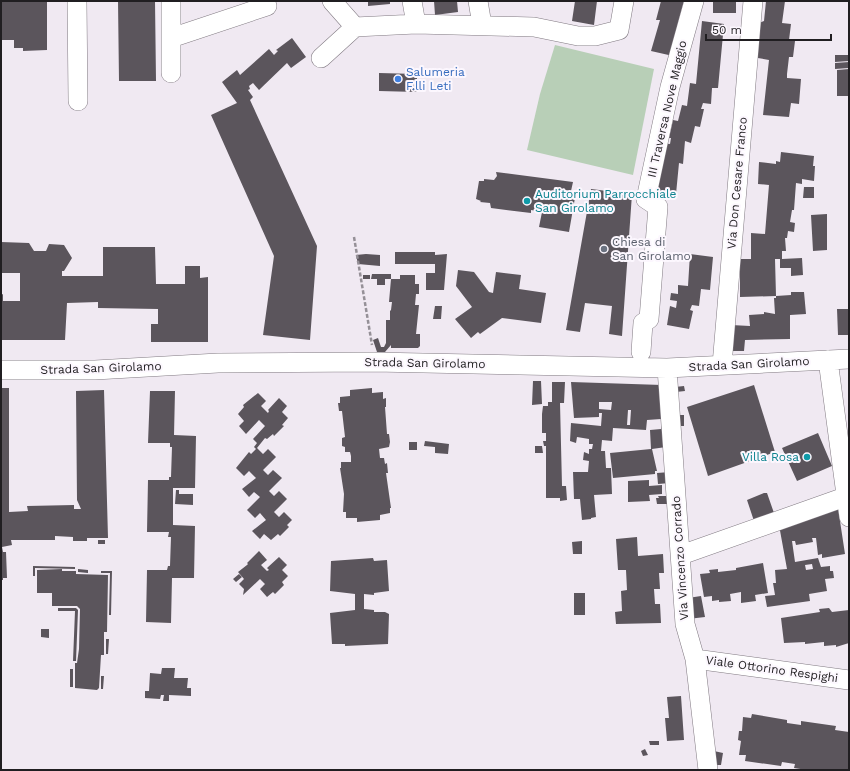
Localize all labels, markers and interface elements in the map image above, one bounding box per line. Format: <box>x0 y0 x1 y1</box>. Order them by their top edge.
scale bar <box>706 16 831 42</box>
text: 50 m <box>712 23 742 37</box>
street label: III Traversa Nove Maggio <box>644 39 690 179</box>
place label: Salumeria F.lli Leti <box>406 65 465 93</box>
marker: Salumeria F.lli Leti <box>393 74 403 84</box>
street label: Via Don Cesare Franco <box>724 116 750 250</box>
place label: Auditorium Parrocchiale San Girolamo <box>535 187 677 215</box>
marker: Auditorium Parrocchiale San Girolamo <box>522 196 532 206</box>
place label: Chiesa di San Girolamo <box>612 235 691 263</box>
marker: Chiesa di San Girolamo <box>599 244 609 254</box>
street label: Strada San Girolamo <box>688 354 810 374</box>
street label: Strada San Girolamo <box>364 355 486 371</box>
street label: Strada San Girolamo <box>40 359 162 377</box>
place label: Villa Rosa <box>742 450 799 464</box>
marker: Villa Rosa <box>802 452 812 462</box>
street label: Via Vincenzo Corrado <box>669 495 691 621</box>
street label: Viale Ottorino Respighi <box>705 653 839 685</box>

